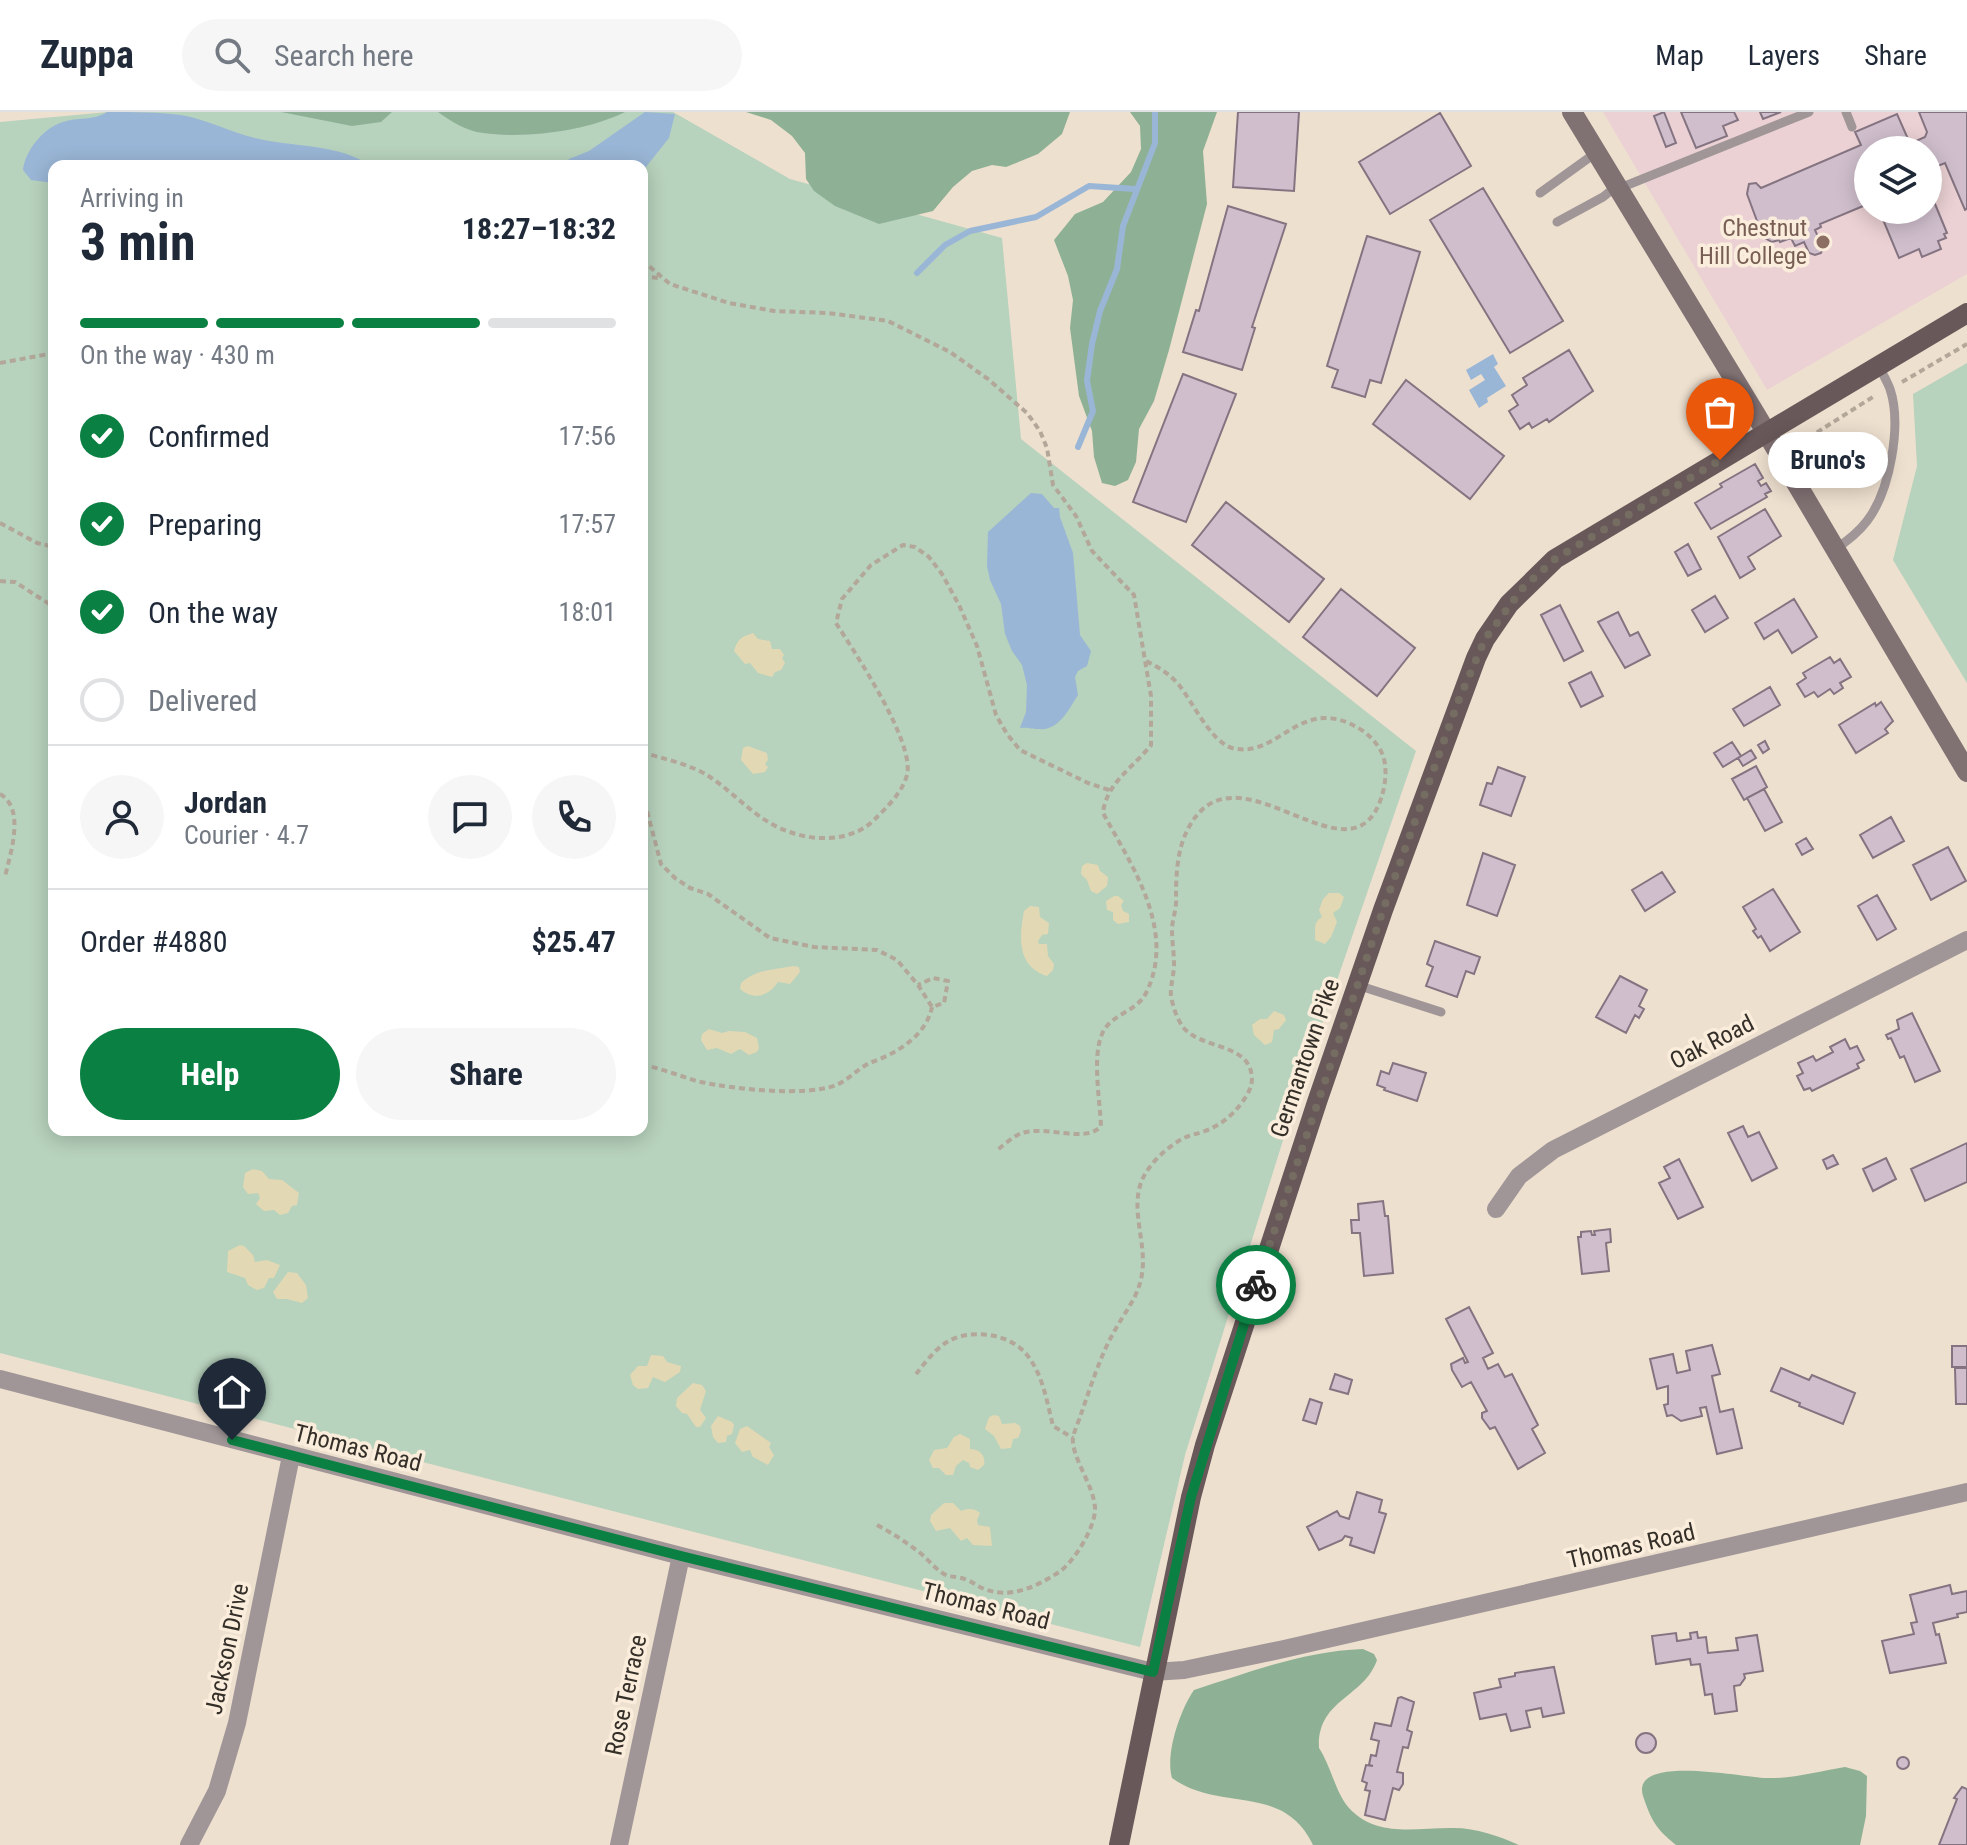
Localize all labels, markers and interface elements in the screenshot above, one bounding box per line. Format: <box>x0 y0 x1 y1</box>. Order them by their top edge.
search box <box>182 19 742 91</box>
text: Zuppa <box>40 33 134 77</box>
icon: search <box>210 33 254 77</box>
text: Search here <box>274 38 414 73</box>
text: Map <box>1655 39 1704 72</box>
text: Layers <box>1748 39 1820 72</box>
text: Share <box>1864 39 1927 72</box>
map controls <box>1854 136 1942 224</box>
button: layers <box>1854 136 1942 224</box>
text: Arriving in <box>80 183 184 213</box>
text: 18:27–18:32 <box>462 211 616 246</box>
text: 3 min <box>80 212 196 273</box>
place label: Chestnut Hill College <box>1699 214 1807 270</box>
marker: Chestnut Hill College <box>1814 233 1832 251</box>
text: On the way · 430 m <box>80 340 275 370</box>
pin <box>1686 378 1754 460</box>
icon: bag <box>1698 390 1742 434</box>
icon: check <box>80 414 124 458</box>
text: Confirmed <box>148 419 270 454</box>
text: 17:56 <box>559 421 616 451</box>
callout: Bruno's <box>1768 432 1888 488</box>
text: Bruno's <box>1790 445 1866 475</box>
icon: check <box>80 502 124 546</box>
text: Preparing <box>148 507 262 542</box>
text: 17:57 <box>559 509 616 539</box>
icon: check <box>80 590 124 634</box>
text: On the way <box>148 595 278 630</box>
text: 18:01 <box>559 597 616 627</box>
text: Delivered <box>148 683 257 718</box>
button: person <box>80 775 164 859</box>
button: chat <box>428 775 512 859</box>
button: phone <box>532 775 616 859</box>
text: Jordan <box>184 785 267 820</box>
text: Courier · 4.7 <box>184 820 309 850</box>
text: Order #4880 <box>80 924 228 959</box>
text: $25.47 <box>531 924 616 959</box>
street label: Germantown Pike <box>1265 975 1345 1141</box>
street label: Oak Road <box>1665 1009 1759 1075</box>
button: Help <box>80 1028 340 1120</box>
button: Share <box>356 1028 616 1120</box>
courier <box>1216 1245 1296 1325</box>
icon: bike <box>1234 1263 1278 1307</box>
pin <box>198 1358 266 1440</box>
icon: home <box>210 1370 254 1414</box>
street label: Thomas Road <box>291 1419 425 1477</box>
street label: Thomas Road <box>1564 1518 1698 1574</box>
street label: Thomas Road <box>919 1577 1053 1635</box>
street label: Jackson Drive <box>199 1581 255 1717</box>
street label: Rose Terrace <box>600 1632 652 1758</box>

